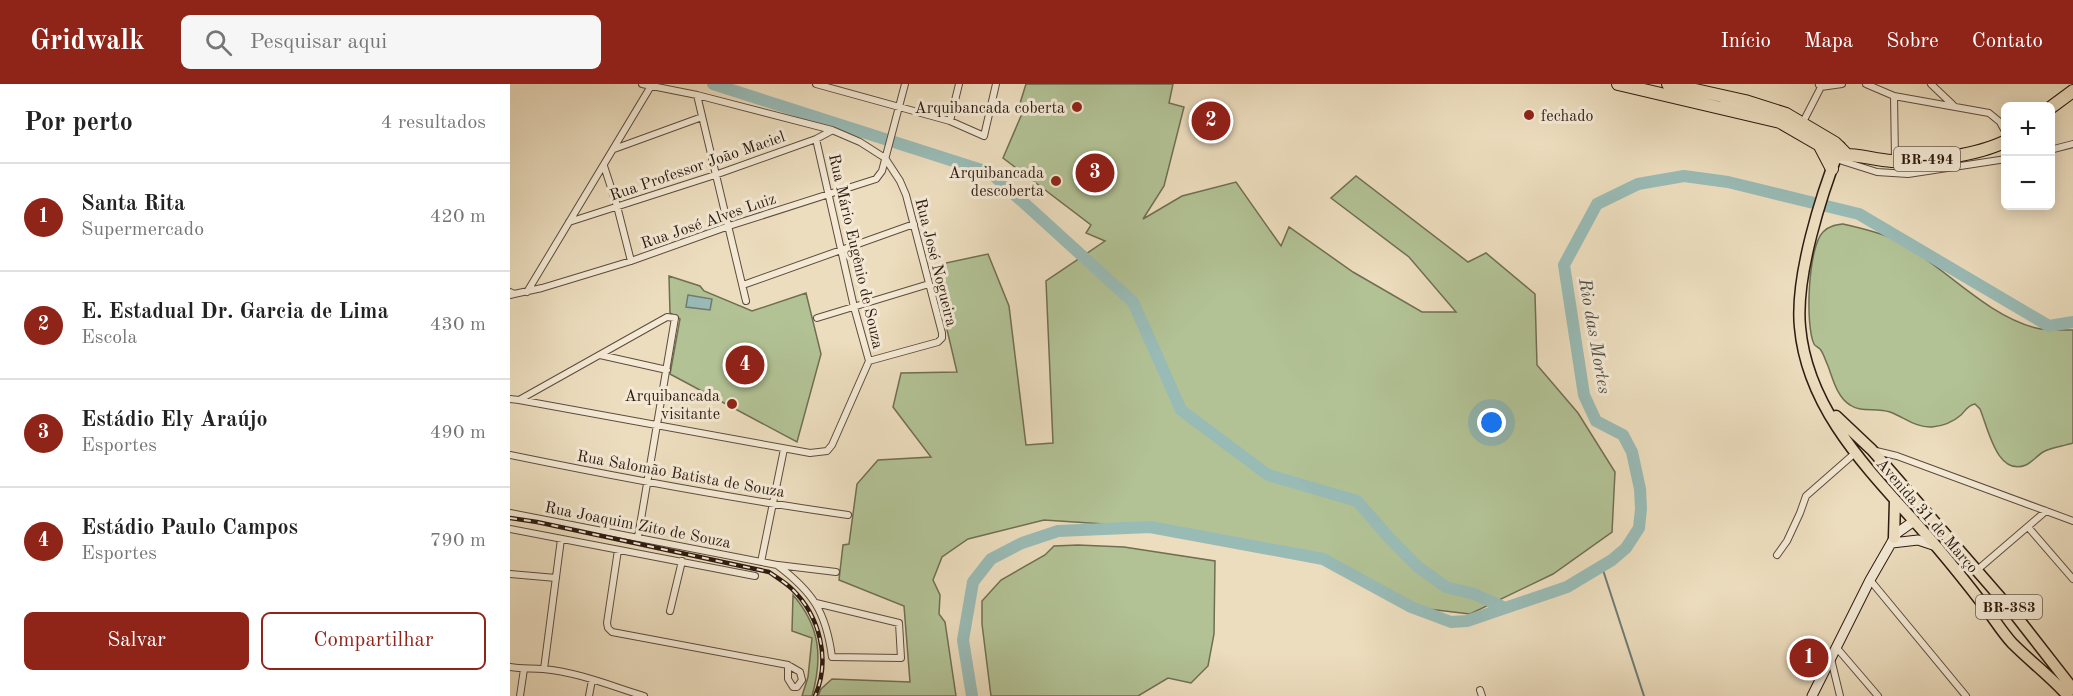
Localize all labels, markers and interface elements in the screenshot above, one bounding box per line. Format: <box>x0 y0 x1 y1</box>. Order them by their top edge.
search box <box>181 15 601 69</box>
icon: search <box>202 26 235 59</box>
text: Gridwalk <box>30 28 145 56</box>
text: Pesquisar aqui <box>250 31 387 53</box>
text: Início <box>1720 31 1771 52</box>
text: Mapa <box>1804 31 1853 52</box>
text: Sobre <box>1886 31 1939 52</box>
text: Contato <box>1972 31 2043 52</box>
pin: 2 <box>1192 99 1230 144</box>
marker: Arquibancada coberta <box>1070 100 1084 114</box>
place label: Arquibancada coberta <box>914 101 1065 117</box>
map controls <box>2001 102 2055 210</box>
button: + <box>2001 102 2055 156</box>
marker: fechado <box>1522 108 1536 122</box>
place label: fechado <box>1541 109 1594 125</box>
text: Por perto <box>24 110 133 136</box>
text: 4 resultados <box>381 113 486 133</box>
street label: Rua Professor João Maciel <box>608 129 787 204</box>
road number: BR-494 <box>1894 147 1960 171</box>
pin: 3 <box>1076 150 1114 196</box>
street label: Rua Mário Eugênio de Souza <box>825 152 885 351</box>
button: − <box>2001 156 2055 210</box>
place label: Arquibancada descoberta <box>948 166 1044 200</box>
marker: Arquibancada descoberta <box>1049 174 1063 188</box>
street label: Rua José Alves Luiz <box>639 191 778 252</box>
text: Santa Rita <box>81 193 185 215</box>
street label: Rua José Nogueira <box>911 197 959 328</box>
text: 1 <box>38 207 49 227</box>
text: 420 m <box>430 207 486 227</box>
text: Supermercado <box>81 220 204 240</box>
water label: Rio das Mortes <box>1575 276 1613 396</box>
text: E. Estadual Dr. Garcia de Lima <box>81 301 389 323</box>
text: 2 <box>38 315 49 335</box>
text: 430 m <box>430 315 486 335</box>
text: Escola <box>81 328 137 348</box>
pin: 4 <box>726 342 764 388</box>
place label: Arquibancada visitante <box>624 389 720 423</box>
marker: Arquibancada visitante <box>725 397 739 411</box>
your location <box>1477 408 1506 437</box>
text: Estádio Ely Araújo <box>81 409 268 431</box>
text: 3 <box>38 423 49 443</box>
text: 490 m <box>430 423 486 443</box>
text: Esportes <box>81 436 157 456</box>
street label: Rua Salomão Batista de Souza <box>575 449 786 501</box>
street label: Avenida 31 de Março <box>1873 456 1980 577</box>
street label: Rua Joaquim Zito de Souza <box>543 500 732 552</box>
text: Estádio Paulo Campos <box>81 517 298 539</box>
text: 4 <box>38 531 49 551</box>
text: 790 m <box>430 531 486 551</box>
text: Esportes <box>81 544 157 564</box>
road number: BR-383 <box>1976 595 2042 619</box>
button: Salvar <box>24 612 249 670</box>
button: Compartilhar <box>261 612 486 670</box>
pin: 1 <box>1790 636 1828 680</box>

